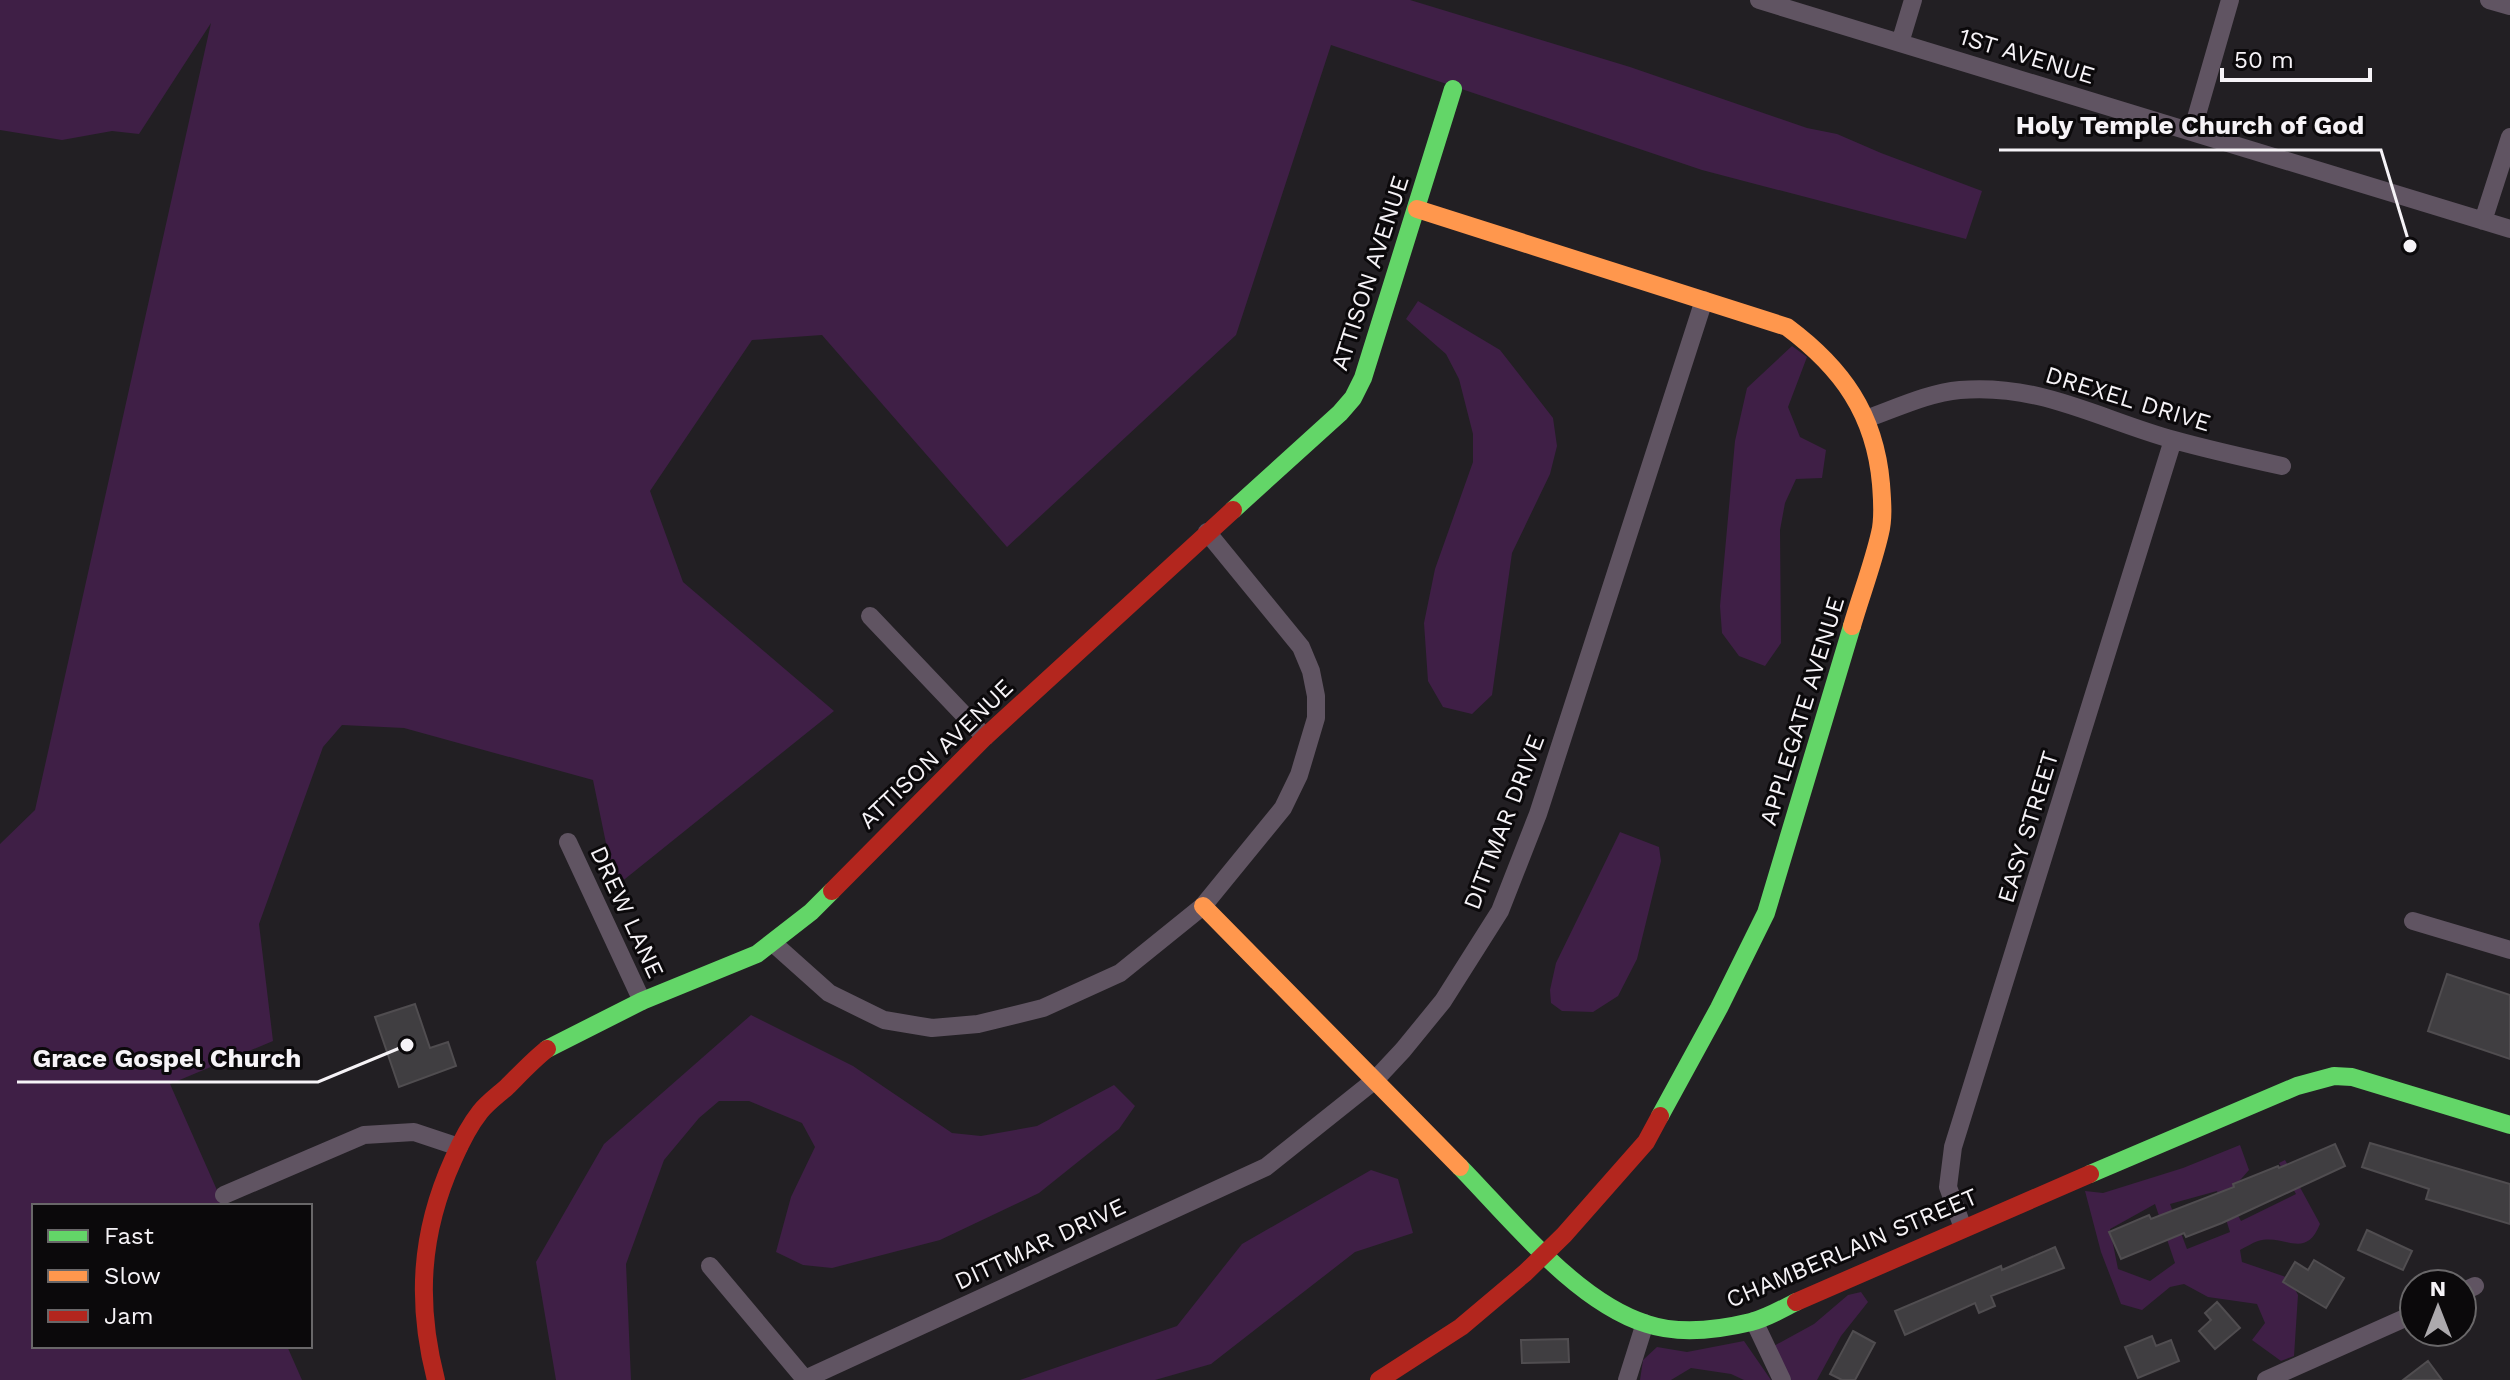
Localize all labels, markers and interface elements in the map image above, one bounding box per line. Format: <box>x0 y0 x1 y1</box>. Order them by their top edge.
street label: 1ST AVENUE <box>1956 22 2098 90</box>
scale bar <box>2222 32 2370 82</box>
text: 50 m <box>2234 46 2294 74</box>
callout: Holy Temple Church of God <box>1999 100 2381 150</box>
text: Holy Temple Church of God <box>2016 110 2364 140</box>
street label: ATTISON AVENUE <box>1325 172 1415 374</box>
street label: DREXEL DRIVE <box>2042 361 2214 437</box>
street label: APPLEGATE AVENUE <box>1754 593 1850 829</box>
street label: ATTISON AVENUE <box>853 673 1019 835</box>
street label: DITTMAR DRIVE <box>1458 731 1550 913</box>
street label: EASY STREET <box>1992 748 2064 906</box>
street label: DREW LANE <box>584 842 670 982</box>
callout: Grace Gospel Church <box>17 1032 318 1082</box>
text: Grace Gospel Church <box>33 1043 301 1073</box>
street label: CHAMBERLAIN STREET <box>1722 1182 1982 1314</box>
street label: DITTMAR DRIVE <box>950 1192 1130 1296</box>
legend <box>32 1204 312 1348</box>
text: Fast <box>104 1222 154 1250</box>
text: Slow <box>104 1262 161 1290</box>
north arrow <box>2398 1268 2478 1348</box>
text: N <box>2430 1276 2446 1301</box>
text: Jam <box>104 1302 154 1330</box>

